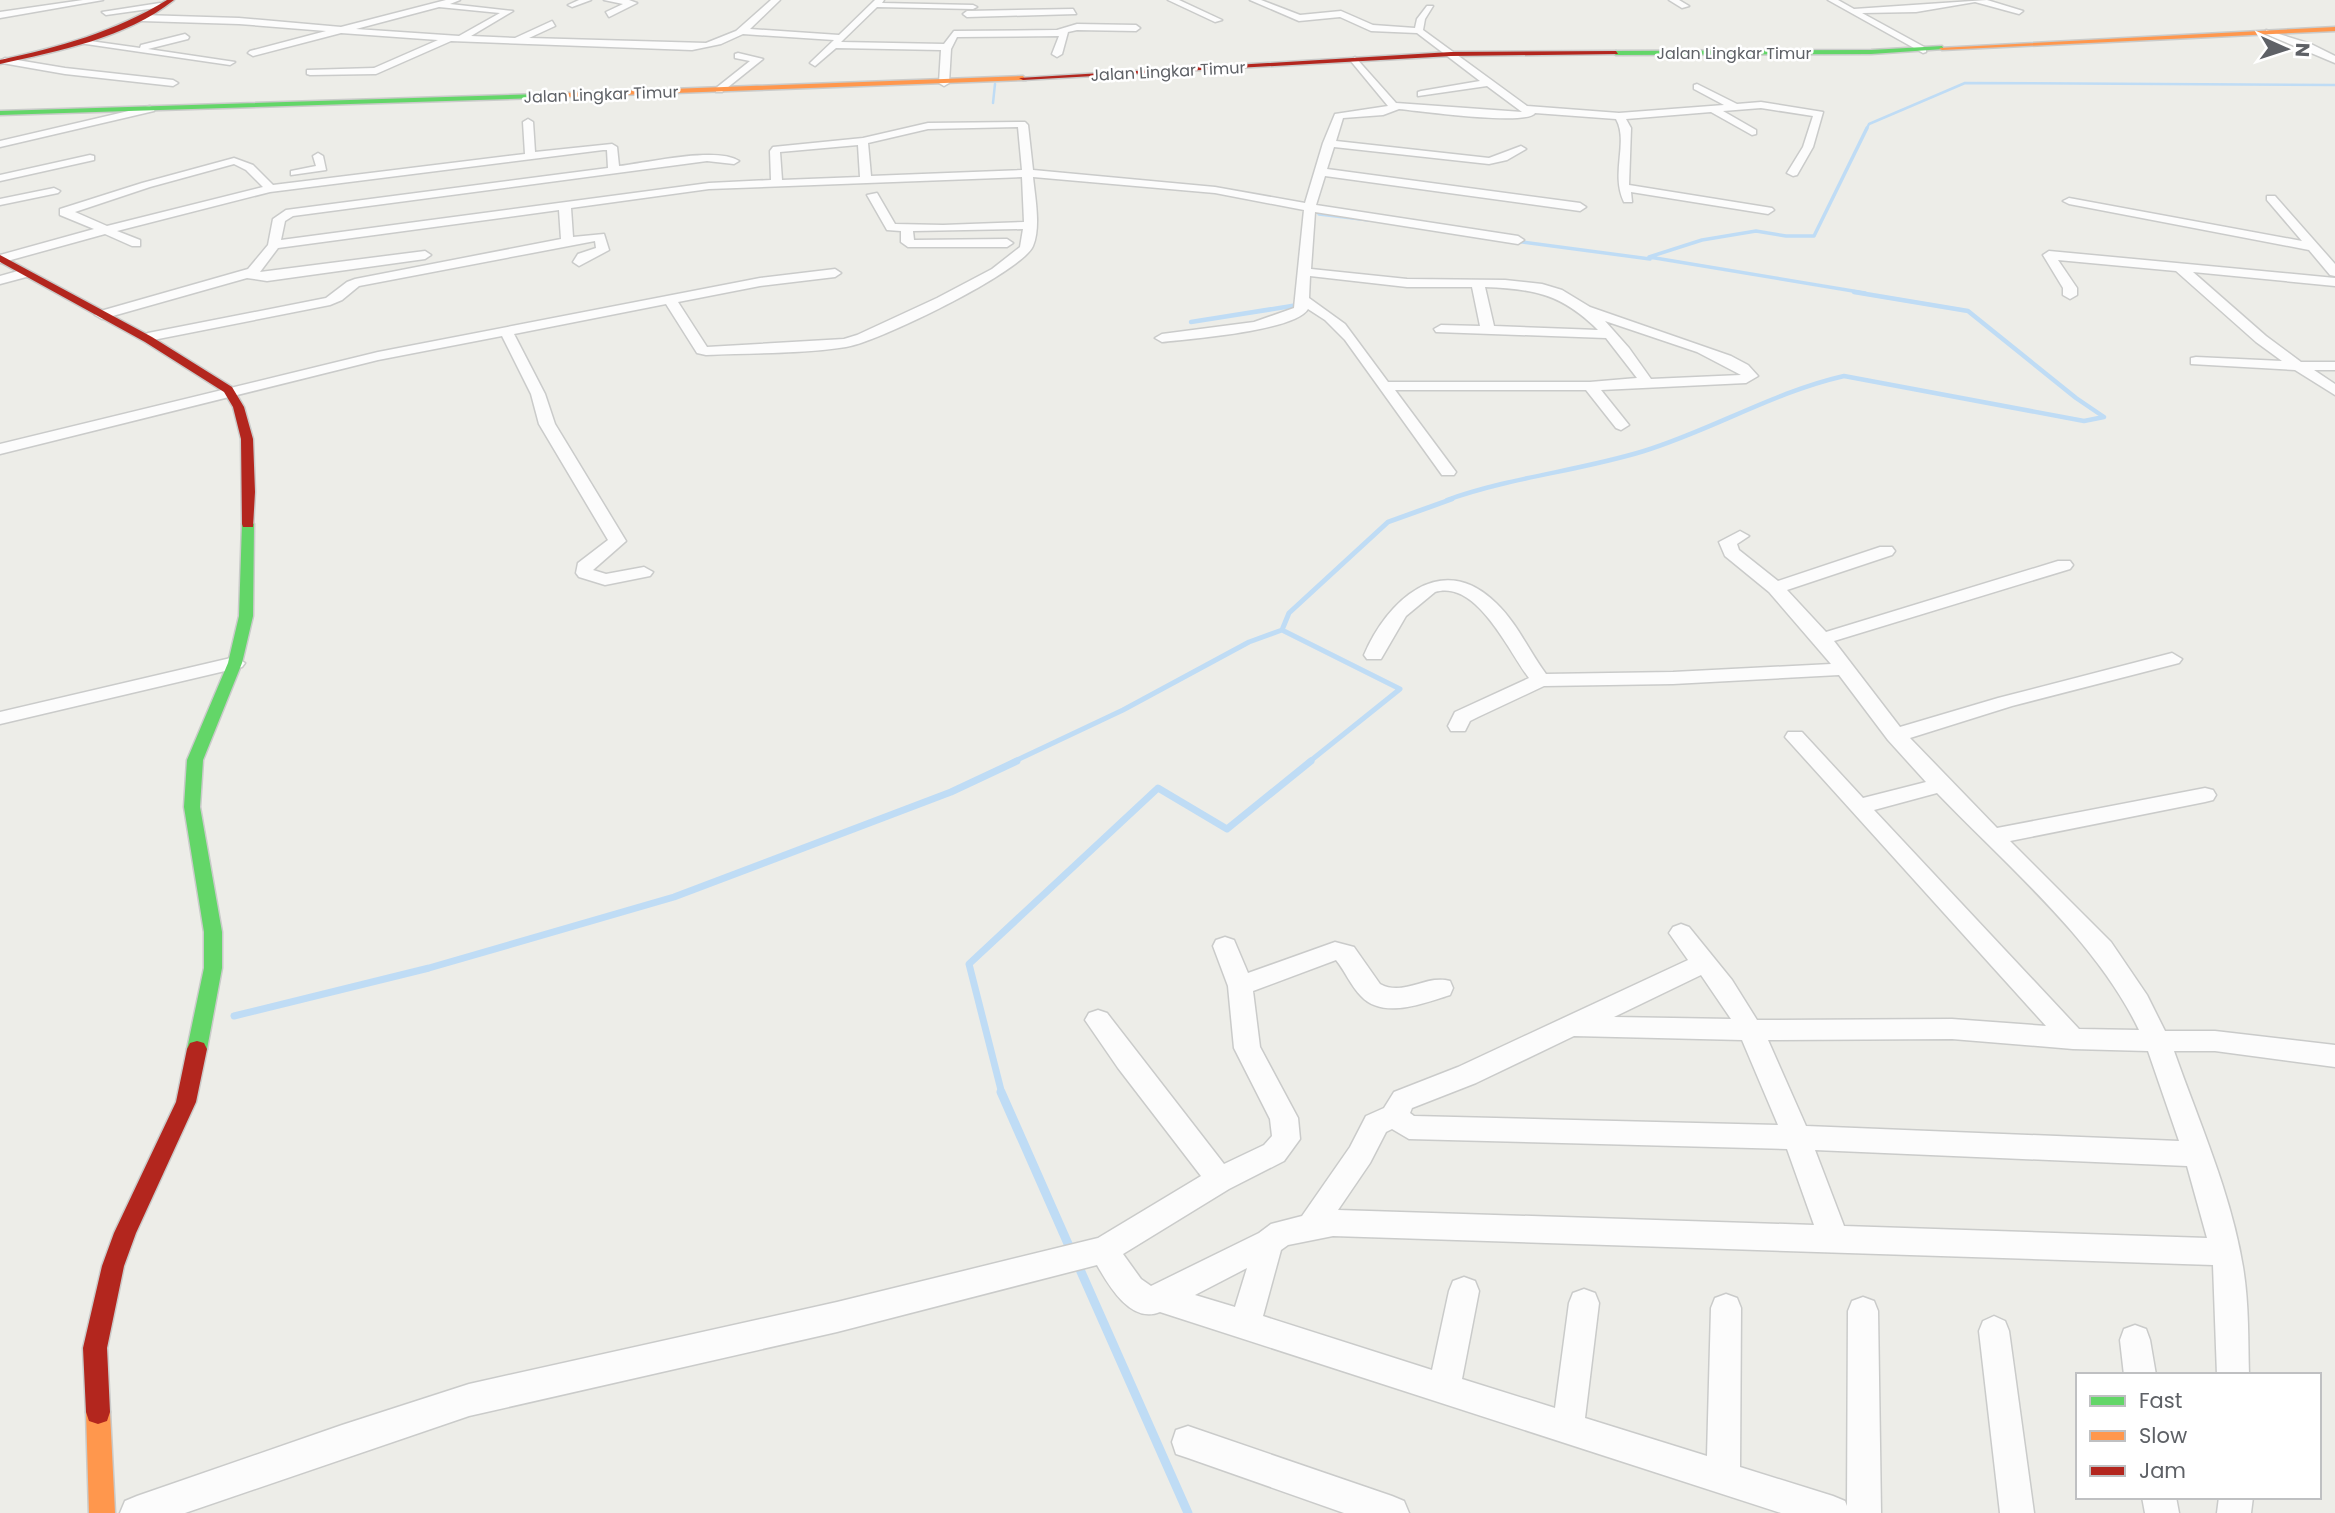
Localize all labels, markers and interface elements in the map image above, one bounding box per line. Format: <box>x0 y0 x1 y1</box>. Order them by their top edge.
north arrow <box>2251 14 2321 84</box>
street label: Jalan Lingkar Timur <box>1656 42 1812 65</box>
text: N <box>2289 42 2316 58</box>
street label: Jalan Lingkar Timur <box>1090 56 1246 87</box>
street label: Jalan Lingkar Timur <box>523 80 679 109</box>
legend <box>2076 1373 2321 1499</box>
text: Fast <box>2139 1386 2182 1415</box>
text: Slow <box>2139 1421 2187 1450</box>
text: Jam <box>2139 1456 2186 1485</box>

